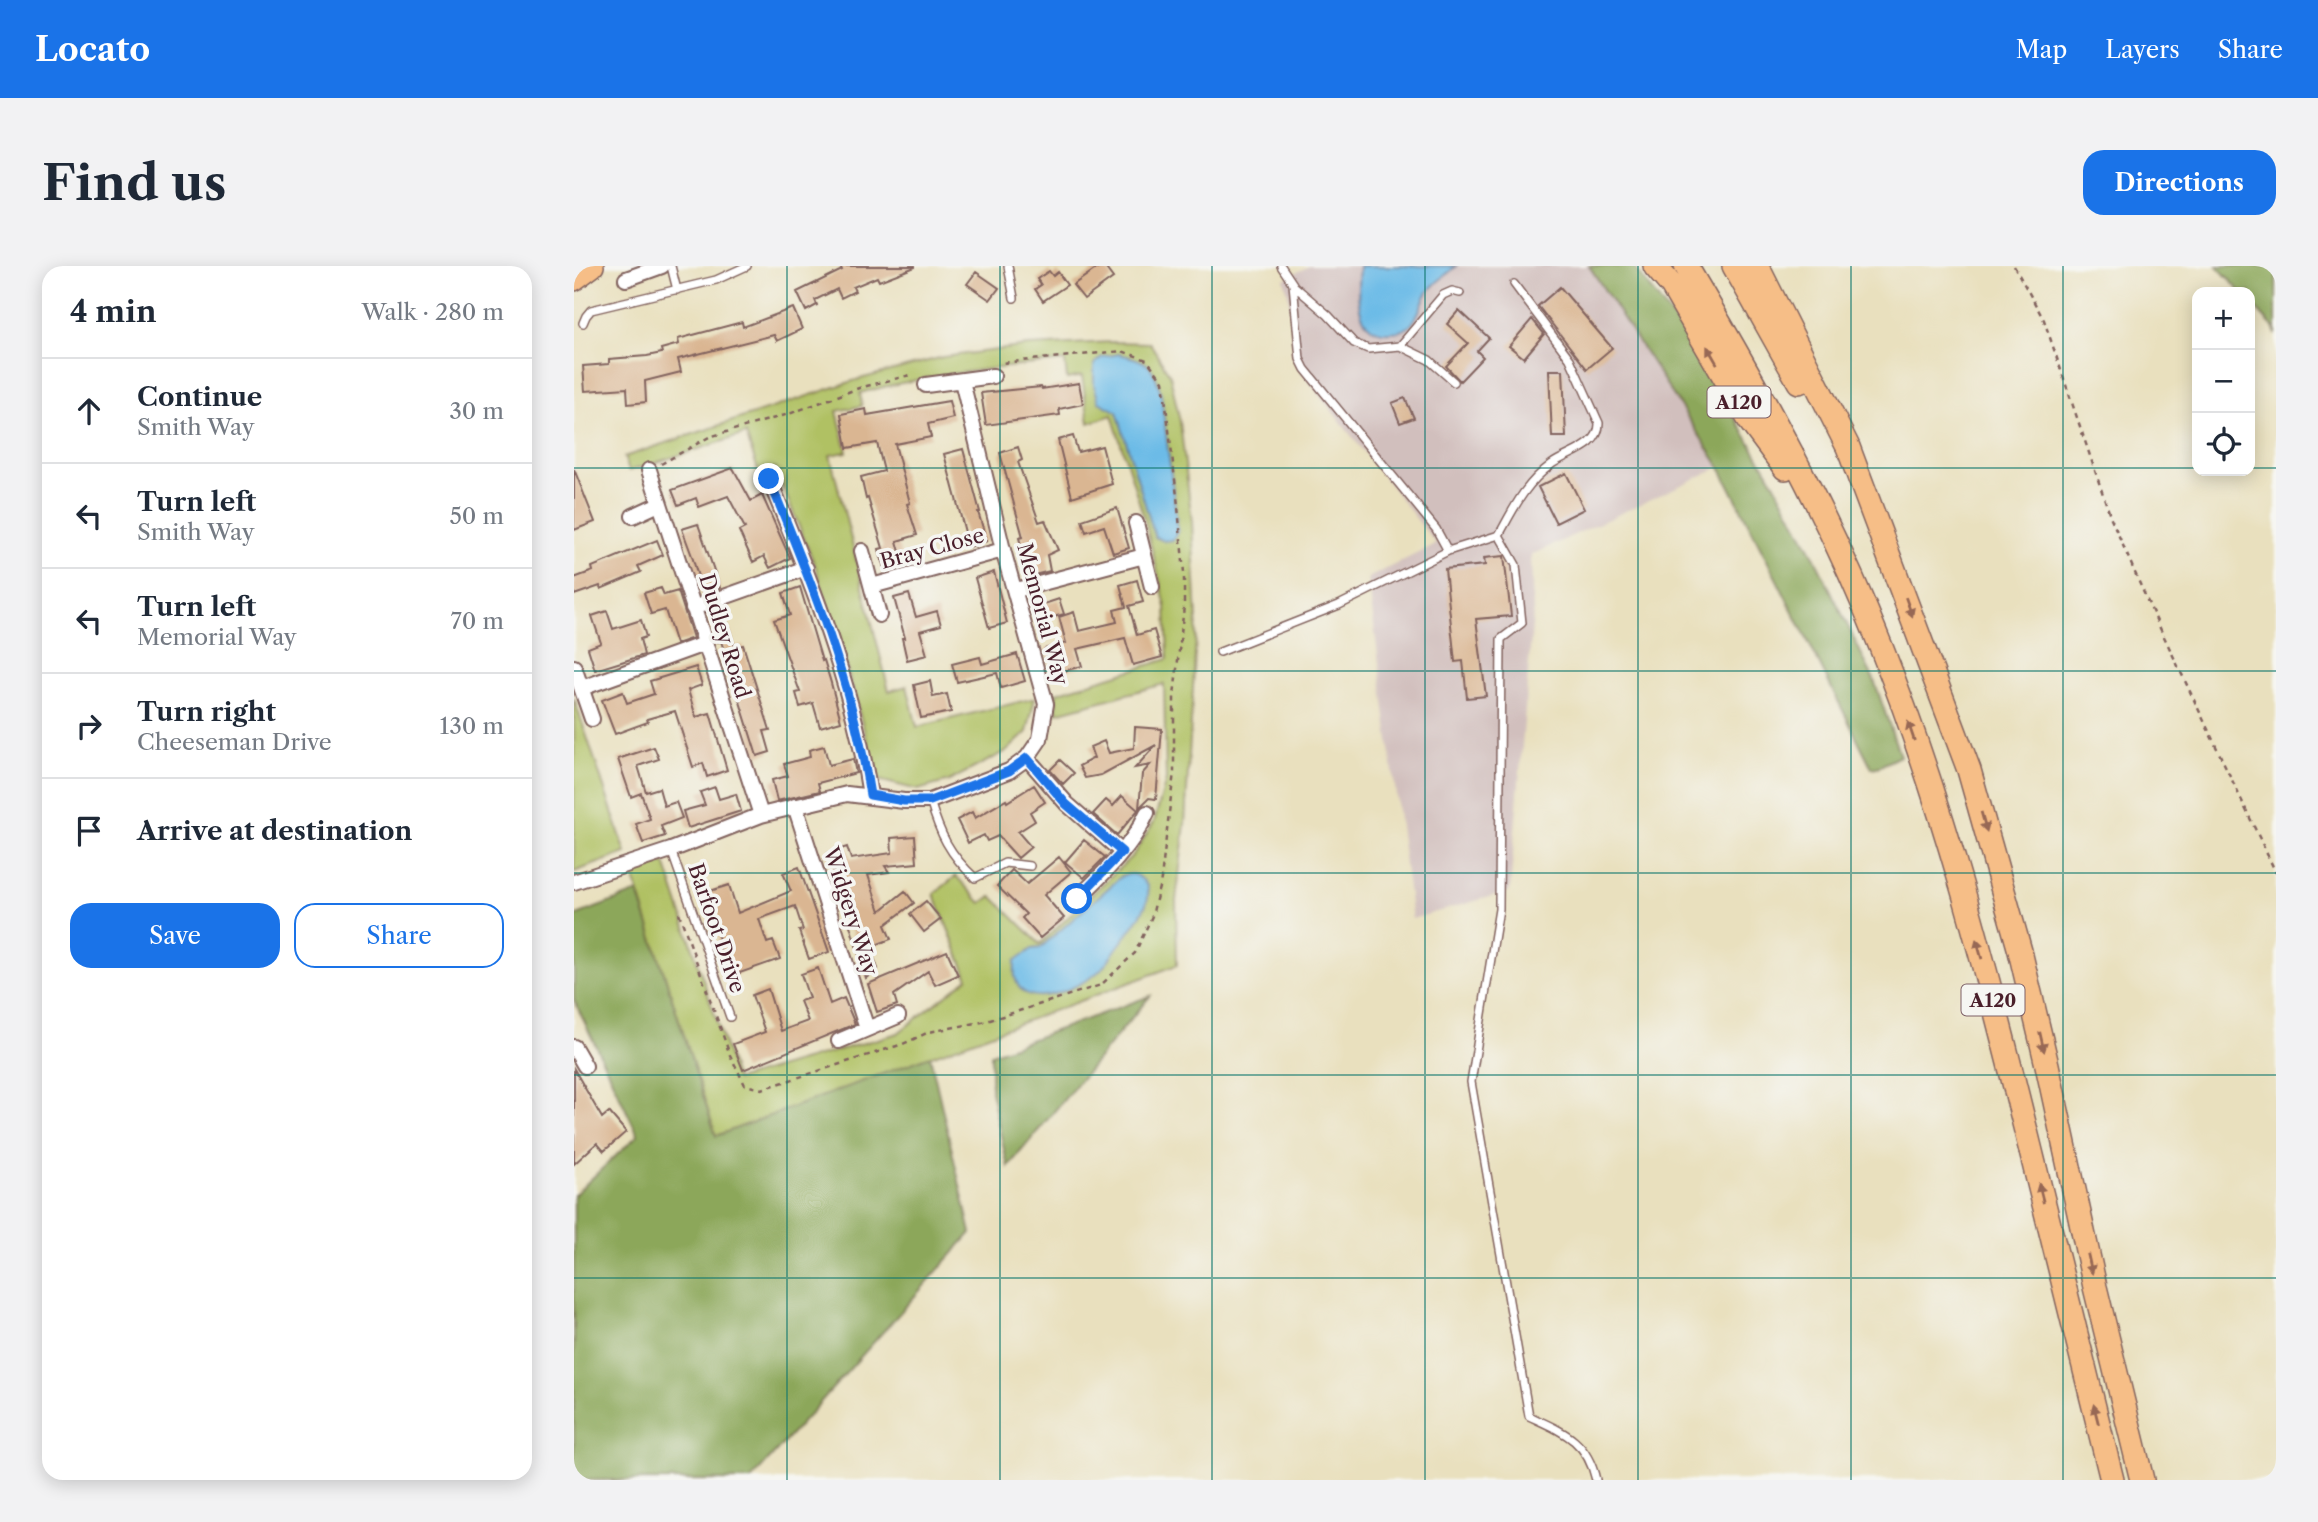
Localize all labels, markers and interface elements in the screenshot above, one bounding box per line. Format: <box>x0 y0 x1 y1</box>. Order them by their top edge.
text: Locato <box>35 29 150 70</box>
text: Map <box>2016 35 2067 64</box>
text: Layers <box>2105 35 2180 64</box>
text: Share <box>2218 35 2283 64</box>
button: Directions <box>2083 150 2276 215</box>
text: Find us <box>42 152 226 213</box>
map controls <box>2192 287 2255 476</box>
button: + <box>2192 287 2255 350</box>
text: 4 min <box>70 293 156 330</box>
text: Walk · 280 m <box>361 298 504 326</box>
one-way arrow <box>1706 346 1718 365</box>
button: − <box>2192 350 2255 413</box>
text: Continue <box>137 381 262 413</box>
road number: A120 <box>1708 386 1770 418</box>
icon: ahead <box>70 392 108 430</box>
text: 30 m <box>449 397 504 425</box>
text: Smith Way <box>137 413 254 441</box>
button: locate <box>2192 413 2255 476</box>
route end <box>753 463 784 494</box>
text: Turn left <box>137 486 256 518</box>
icon: left <box>70 497 108 535</box>
text: 50 m <box>449 502 504 530</box>
text: Smith Way <box>137 518 254 546</box>
street label: Bray Close <box>877 522 987 574</box>
street label: Memorial Way <box>1012 540 1074 688</box>
street label: Dudley Road <box>694 571 756 701</box>
text: Turn left <box>137 591 256 623</box>
one-way arrow <box>1904 597 1915 618</box>
icon: left <box>70 602 108 640</box>
text: 70 m <box>451 607 504 635</box>
text: Memorial Way <box>137 623 297 651</box>
text: Turn right <box>137 696 276 728</box>
icon: right <box>70 707 108 745</box>
text: 130 m <box>440 712 504 740</box>
one-way arrow <box>1905 721 1916 742</box>
text: Cheeseman Drive <box>137 728 332 756</box>
icon: arrive <box>70 812 108 850</box>
one-way arrow <box>1979 812 1989 833</box>
text: Arrive at destination <box>137 815 412 847</box>
street label: Widgery Way <box>818 843 884 978</box>
street label: Barfoot Drive <box>683 860 751 996</box>
route start <box>1061 883 1092 914</box>
button: Save <box>70 903 280 968</box>
button: Share <box>294 903 504 968</box>
one-way arrow <box>1973 937 1984 959</box>
road number: A120 <box>1962 985 2024 1016</box>
one-way arrow <box>2037 1031 2048 1053</box>
one-way arrow <box>2035 1182 2046 1204</box>
one-way arrow <box>2084 1254 2095 1276</box>
one-way arrow <box>2090 1403 2101 1425</box>

